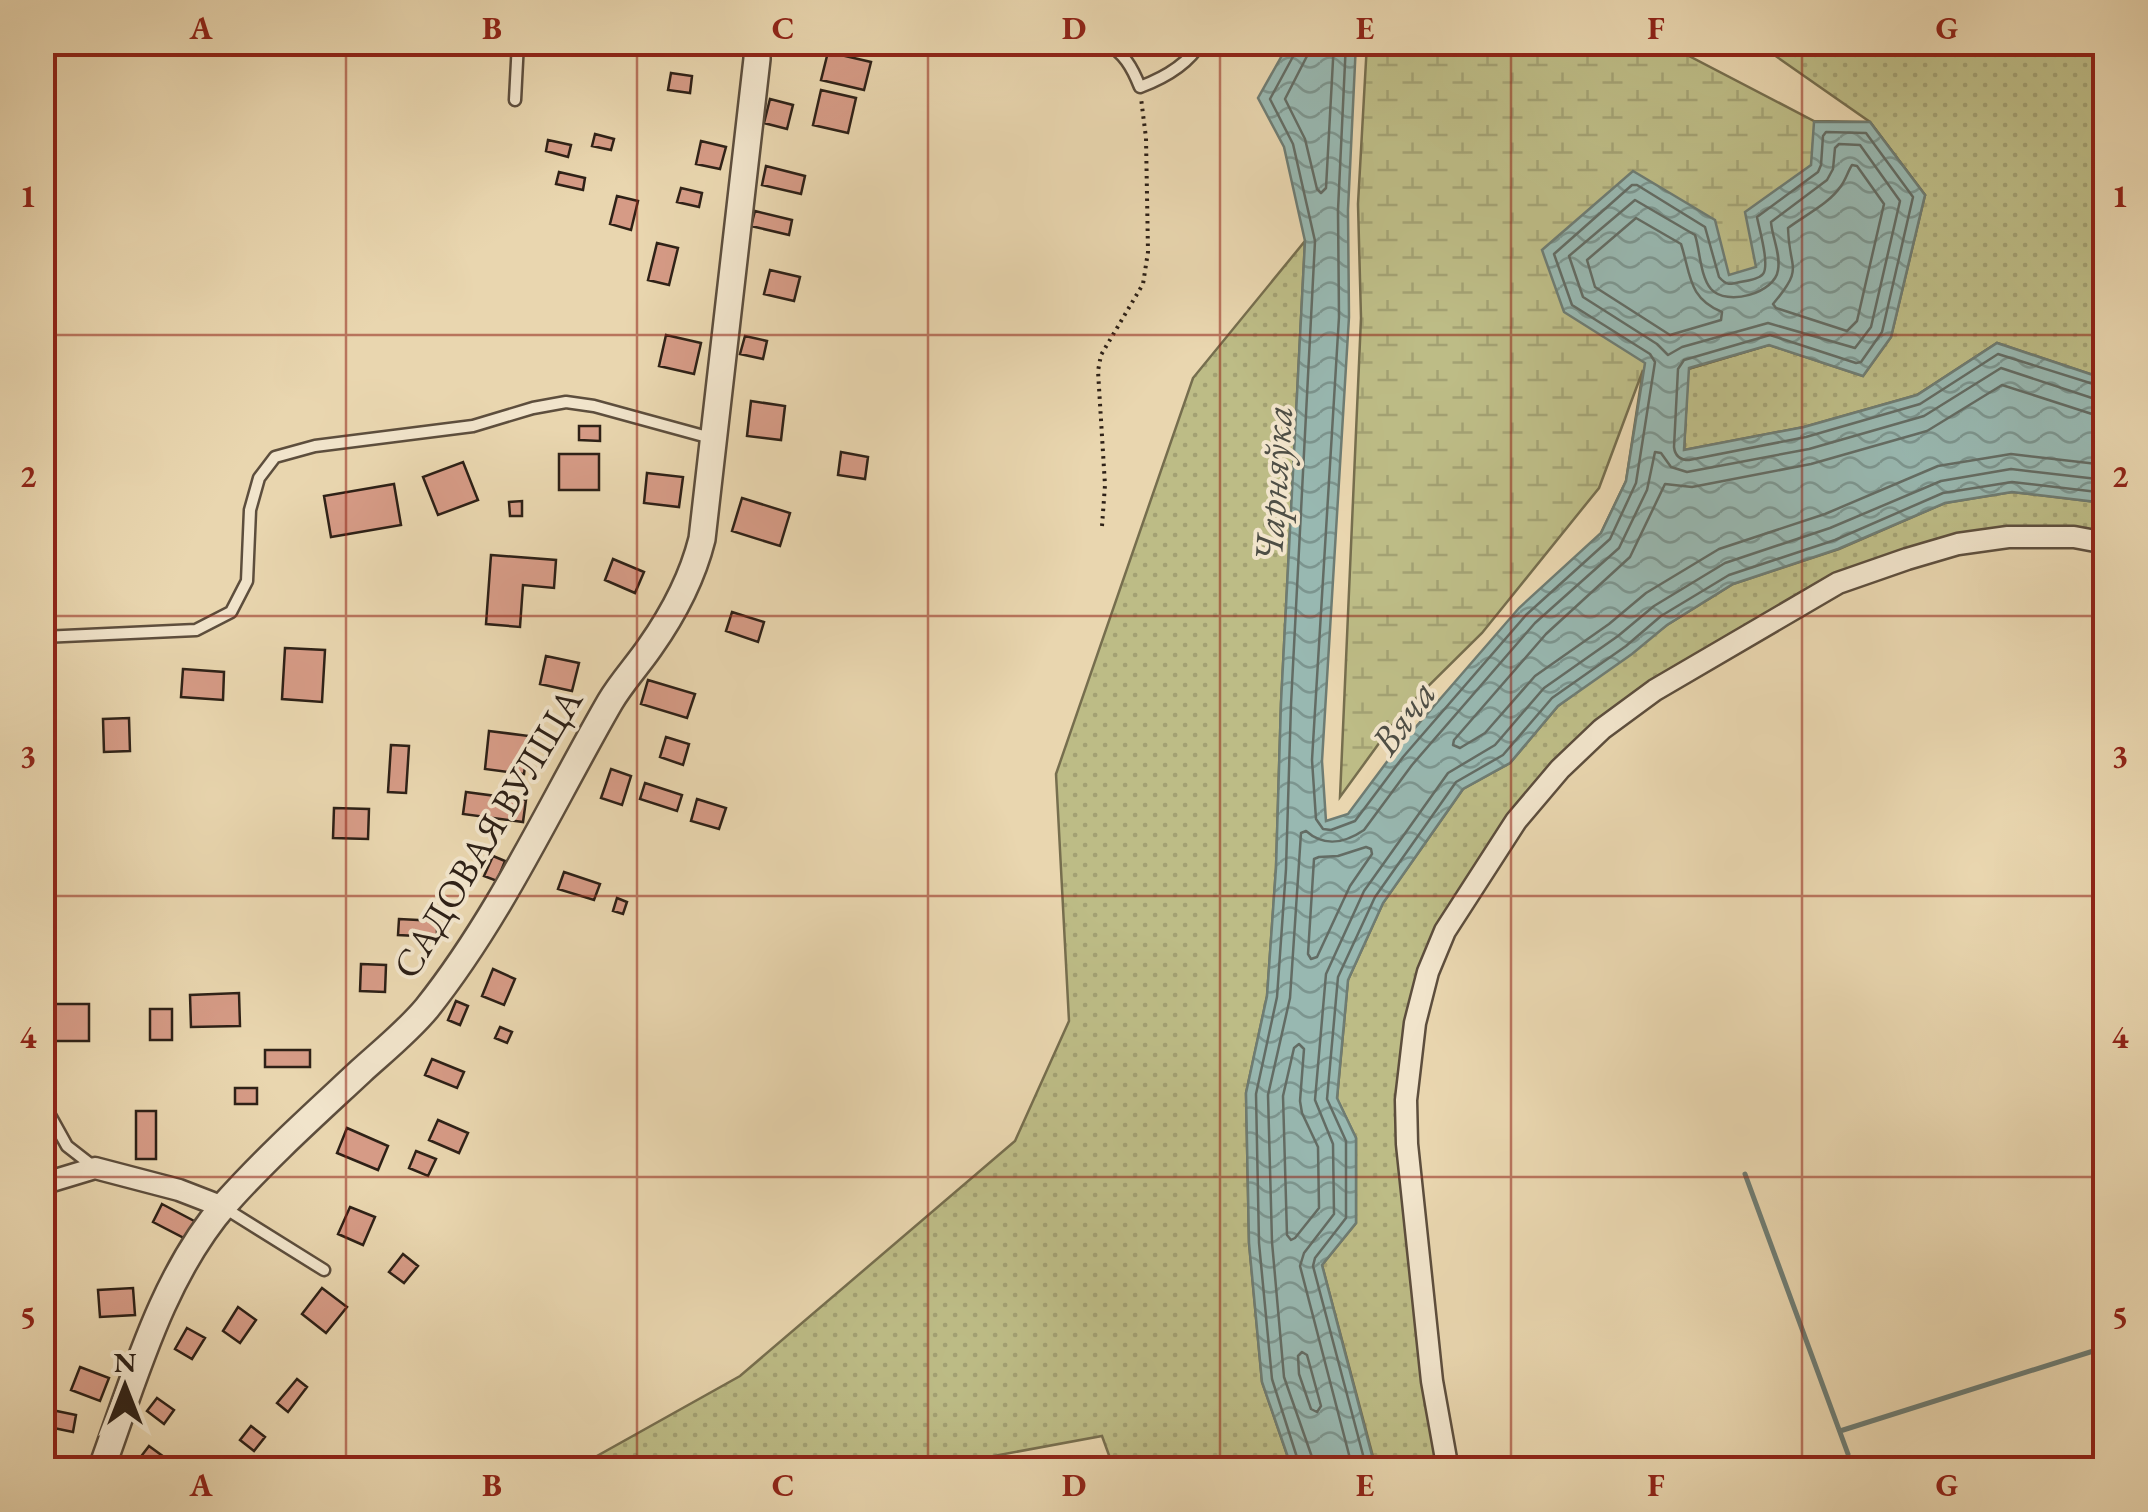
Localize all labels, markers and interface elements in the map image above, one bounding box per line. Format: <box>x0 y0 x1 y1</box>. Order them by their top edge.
text: A <box>188 7 213 49</box>
text: B <box>482 7 502 49</box>
text: C <box>772 7 794 49</box>
text: D <box>1062 7 1086 49</box>
text: E <box>1356 7 1374 49</box>
text: F <box>1647 7 1665 49</box>
text: G <box>1935 7 1959 49</box>
text: 1 <box>20 175 36 217</box>
text: 1 <box>2112 175 2128 217</box>
water label: Чарняўка <box>1242 404 1304 564</box>
text: 2 <box>20 455 37 497</box>
text: 2 <box>2112 455 2129 497</box>
water label: Вяча <box>1358 669 1448 766</box>
street label: САДОВАЯ ВУЛІЦА <box>381 678 593 987</box>
text: 3 <box>20 735 36 777</box>
text: 3 <box>2112 735 2128 777</box>
text: 4 <box>20 1016 38 1058</box>
text: 4 <box>2112 1016 2130 1058</box>
text: 5 <box>20 1296 36 1338</box>
text: 5 <box>2112 1296 2128 1338</box>
north arrow <box>75 1337 175 1437</box>
text: N <box>114 1344 137 1380</box>
text: A <box>188 1464 213 1506</box>
text: B <box>482 1464 502 1506</box>
text: C <box>772 1464 794 1506</box>
text: D <box>1062 1464 1086 1506</box>
text: E <box>1356 1464 1374 1506</box>
text: F <box>1647 1464 1665 1506</box>
text: G <box>1935 1464 1959 1506</box>

